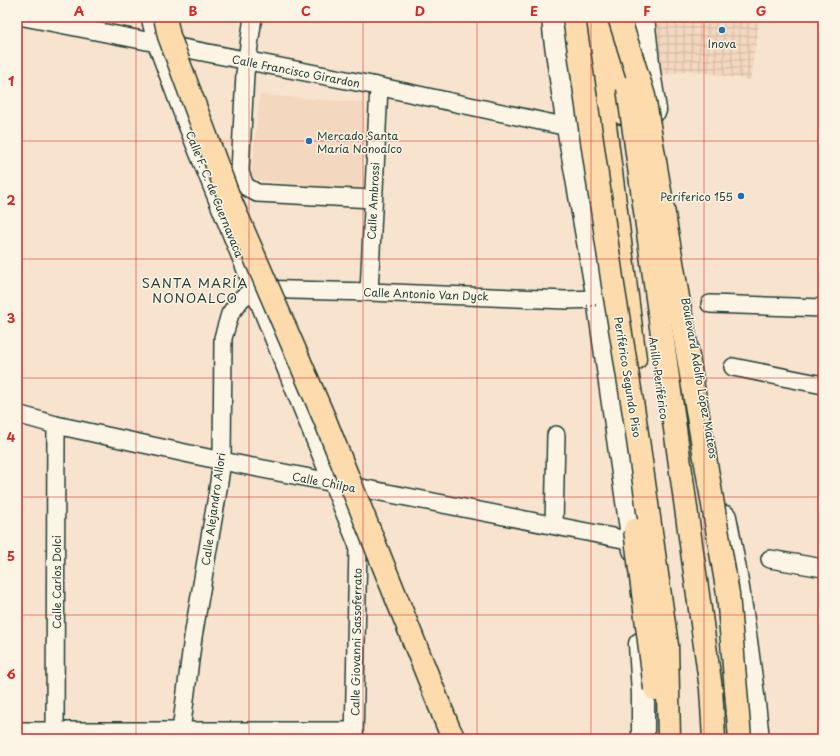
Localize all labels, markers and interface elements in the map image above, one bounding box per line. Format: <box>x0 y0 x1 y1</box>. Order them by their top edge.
text: A <box>74 1 84 20</box>
text: B <box>189 1 198 20</box>
text: C <box>301 1 311 20</box>
text: D <box>415 1 425 20</box>
text: E <box>530 1 538 20</box>
text: F <box>643 1 651 20</box>
text: G <box>756 1 766 20</box>
marker: Inova <box>717 25 727 35</box>
place label: Inova <box>708 35 736 52</box>
street label: Calle Francisco Girardon <box>230 50 362 92</box>
text: 1 <box>8 71 14 90</box>
place label: Mercado Santa María Nonoalco <box>317 127 402 157</box>
street label: Calle F. C. de Cuernavaca <box>182 128 248 260</box>
marker: Mercado Santa María Nonoalco <box>304 136 314 146</box>
street label: Calle Ambrossi <box>362 162 384 240</box>
place label: Periferico 155 <box>660 188 733 205</box>
text: 2 <box>6 190 16 209</box>
marker: Periferico 155 <box>736 191 746 201</box>
district label: SANTA MARÍA NONOALCO <box>142 273 248 307</box>
street label: Calle Antonio Van Dyck <box>363 283 490 305</box>
street label: Boulevard Adolfo López Mateos <box>677 296 723 460</box>
text: 3 <box>7 308 16 327</box>
street label: Periférico Segundo Piso <box>610 315 646 439</box>
street label: Anillo Periférico <box>645 335 673 421</box>
text: 4 <box>7 427 16 446</box>
street label: Calle Alejandro Allori <box>197 451 229 567</box>
street label: Calle Chilpa <box>291 468 357 497</box>
street label: Calle Carlos Dolci <box>48 535 65 629</box>
text: 5 <box>7 546 15 565</box>
street label: Calle Giovanni Sassoferrato <box>346 568 366 716</box>
text: 6 <box>6 664 16 683</box>

